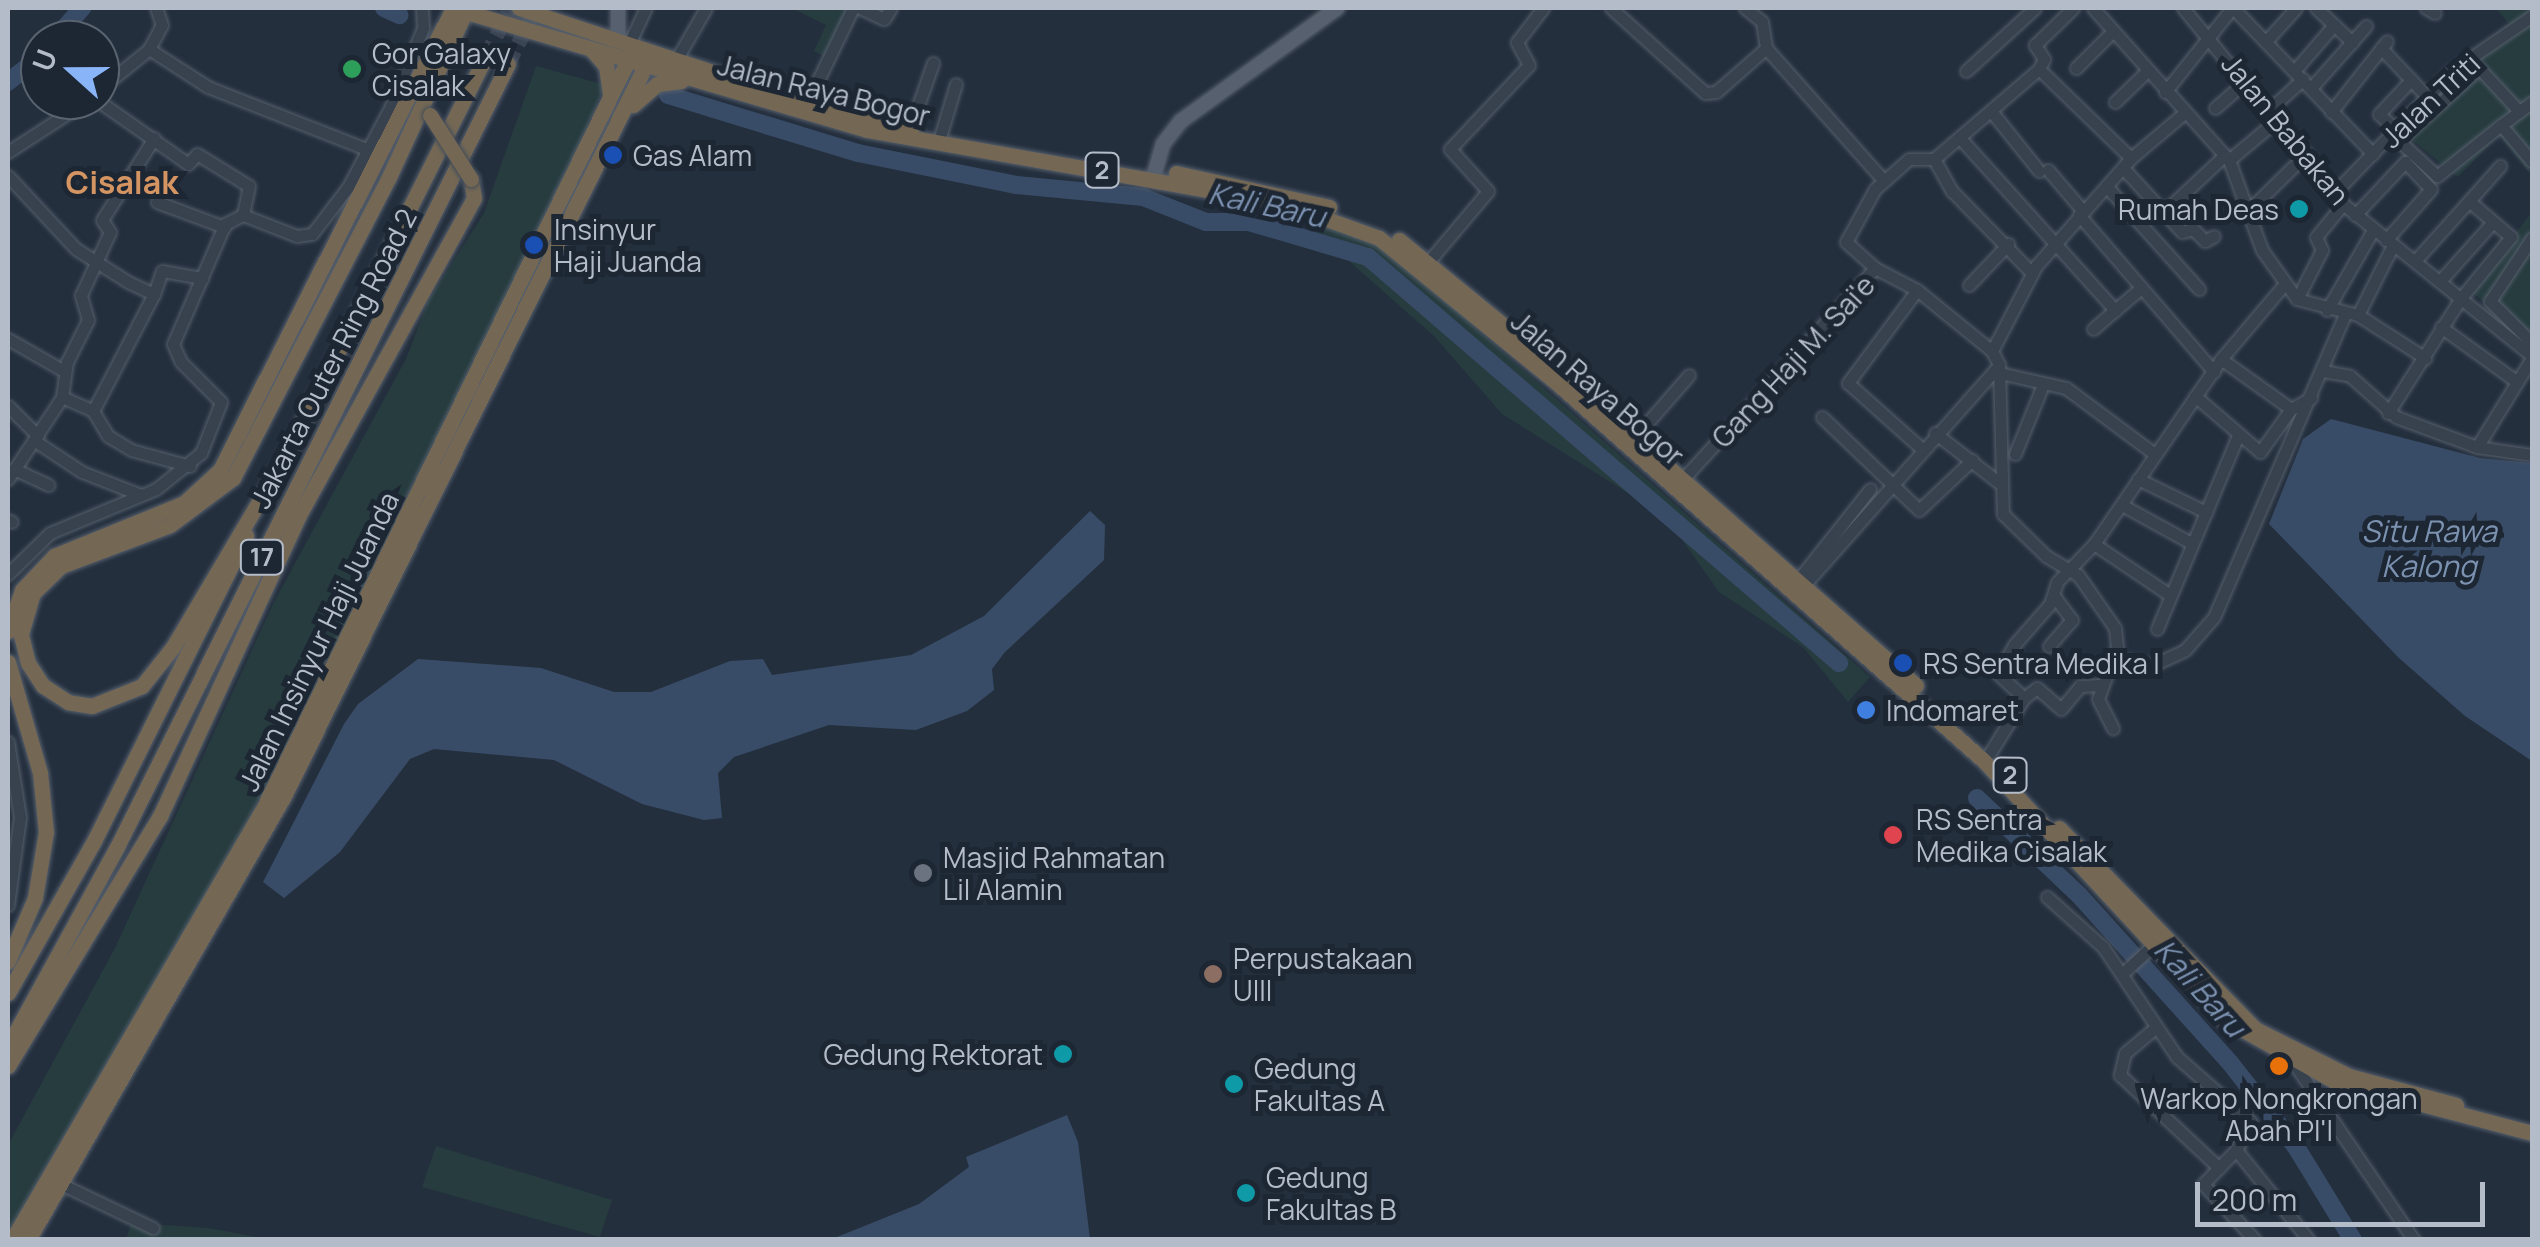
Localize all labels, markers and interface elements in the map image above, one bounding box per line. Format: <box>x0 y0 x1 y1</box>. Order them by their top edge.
north arrow <box>20 20 120 120</box>
place label: Gor Galaxy Cisalak <box>372 36 511 102</box>
text: U <box>23 44 65 76</box>
street label: Jalan Triti <box>2374 46 2486 154</box>
street label: Jalan Raya Bogor <box>714 47 934 133</box>
street label: Jalan Babakan <box>2215 47 2357 211</box>
marker: Gor Galaxy Cisalak <box>341 58 363 80</box>
place label: Gas Alam <box>633 138 752 172</box>
marker: Gas Alam <box>602 144 624 166</box>
road number: 2 <box>1084 150 1120 190</box>
district label: Cisalak <box>66 163 178 201</box>
water label: Kali Baru <box>1205 175 1329 235</box>
place label: Rumah Deas <box>2118 192 2279 226</box>
marker: Rumah Deas <box>2288 198 2310 220</box>
street label: Jakarta Outer Ring Road 2 <box>243 203 423 513</box>
place label: Insinyur Haji Juanda <box>554 212 702 278</box>
marker: Insinyur Haji Juanda <box>523 234 545 256</box>
street label: Gang Haji M. Sai'e <box>1705 268 1881 454</box>
street label: Jalan Raya Bogor <box>1505 304 1691 472</box>
street label: Jalan Insinyur Haji Juanda <box>231 486 405 796</box>
water label: Situ Rawa Kalong <box>2361 513 2497 584</box>
road number: 17 <box>240 537 284 577</box>
place label: RS Sentra Medika I <box>1923 646 2160 680</box>
marker: RS Sentra Medika I <box>1892 652 1914 674</box>
place label: Indomaret <box>1886 693 2019 727</box>
marker: Indomaret <box>1855 699 1877 721</box>
road number: 2 <box>1992 755 2028 795</box>
place label: RS Sentra Medika Cisalak <box>1916 802 2107 868</box>
marker: RS Sentra Medika Cisalak <box>1880 822 1906 848</box>
place label: Masjid Rahmatan Lil Alamin <box>943 840 1165 906</box>
marker: Masjid Rahmatan Lil Alamin <box>912 862 934 884</box>
water label: Kali Baru <box>2147 932 2253 1044</box>
place label: Perpustakaan UIII <box>1233 941 1413 1007</box>
marker: Perpustakaan UIII <box>1202 963 1224 985</box>
place label: Gedung Rektorat <box>823 1037 1043 1071</box>
marker: Gedung Rektorat <box>1052 1043 1074 1065</box>
place label: Gedung Fakultas A <box>1254 1051 1385 1117</box>
marker: Warkop Nongkrongan Abah PI'I <box>2268 1055 2290 1077</box>
marker: Gedung Fakultas A <box>1223 1073 1245 1095</box>
place label: Warkop Nongkrongan Abah PI'I <box>2140 1081 2418 1147</box>
place label: Gedung Fakultas B <box>1266 1160 1396 1226</box>
scale bar <box>2200 1162 2490 1224</box>
text: 200 m <box>2212 1179 2297 1220</box>
marker: Gedung Fakultas B <box>1235 1182 1257 1204</box>

